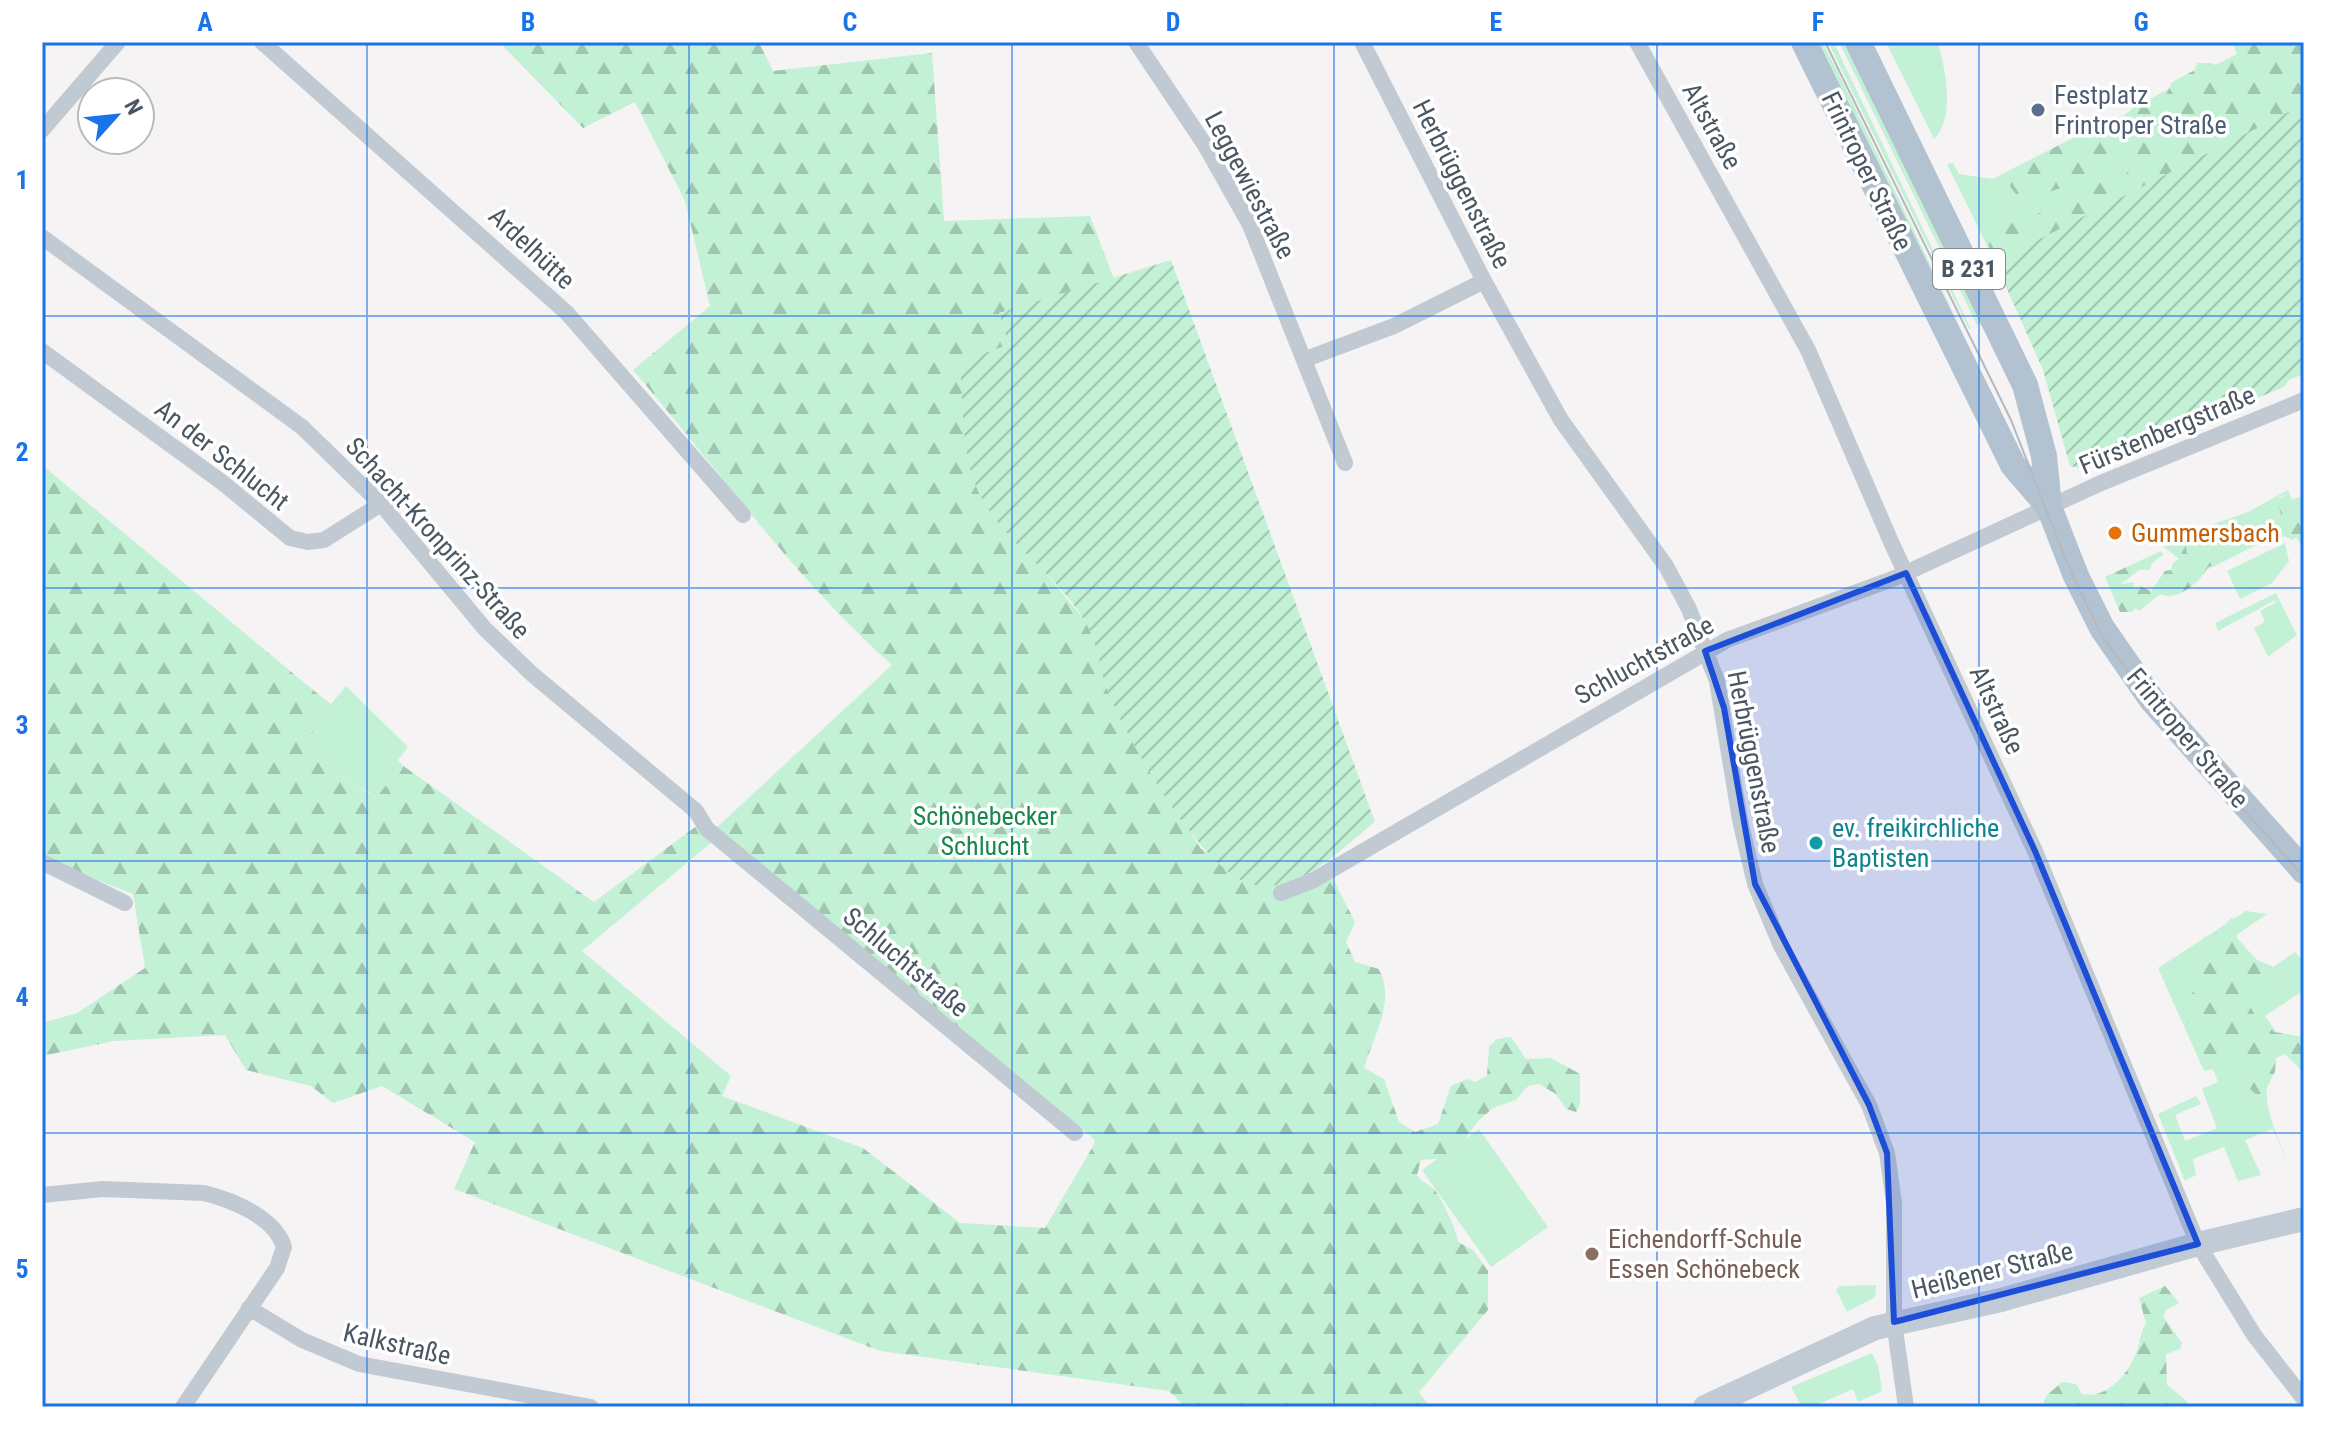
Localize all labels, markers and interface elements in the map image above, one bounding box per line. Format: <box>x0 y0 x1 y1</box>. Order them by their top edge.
text: A <box>197 7 213 37</box>
text: B <box>521 7 535 37</box>
text: C <box>843 7 858 37</box>
text: D <box>1166 7 1180 37</box>
text: E <box>1490 7 1503 37</box>
text: F <box>1812 7 1824 37</box>
text: G <box>2133 7 2149 37</box>
north arrow <box>76 76 156 156</box>
street label: Altstraße <box>1676 78 1748 174</box>
place label: Festplatz Frintroper Straße <box>2054 80 2227 140</box>
street label: Frintroper Straße <box>1816 87 1918 255</box>
text: N <box>119 95 148 119</box>
street label: Herbrüggenstraße <box>1407 95 1517 273</box>
marker: Festplatz Frintroper Straße <box>2029 101 2047 119</box>
street label: Leggewiestraße <box>1199 106 1301 264</box>
text: 1 <box>15 165 29 195</box>
street label: Ardelhütte <box>483 201 581 295</box>
road number: B 231 <box>1933 249 2005 289</box>
street label: Fürstenbergstraße <box>2075 380 2259 480</box>
street label: An der Schlucht <box>149 394 295 516</box>
street label: Schacht-Kronprinz-Straße <box>340 431 536 645</box>
text: 2 <box>15 437 29 467</box>
place label: Gummersbach <box>2131 518 2280 548</box>
marker: Gummersbach <box>2106 524 2124 542</box>
street label: Schluchtstraße <box>1569 610 1719 710</box>
street label: Altstraße <box>1964 661 2030 759</box>
street label: Frintroper Straße <box>2121 662 2255 814</box>
street label: Herbrüggenstraße <box>1722 668 1786 856</box>
text: 3 <box>15 710 29 740</box>
park label: Schönebecker Schlucht <box>913 801 1057 861</box>
place label: ev. freikirchliche Baptisten <box>1832 813 1999 873</box>
marker: ev. freikirchliche Baptisten <box>1807 834 1825 852</box>
street label: Schluchtstraße <box>837 901 975 1023</box>
text: 4 <box>15 982 29 1012</box>
place label: Eichendorff-Schule Essen Schönebeck <box>1608 1224 1802 1284</box>
street label: Heißener Straße <box>1908 1235 2076 1305</box>
marker: Eichendorff-Schule Essen Schönebeck <box>1583 1245 1601 1263</box>
text: 5 <box>15 1254 29 1284</box>
street label: Kalkstraße <box>340 1317 454 1371</box>

